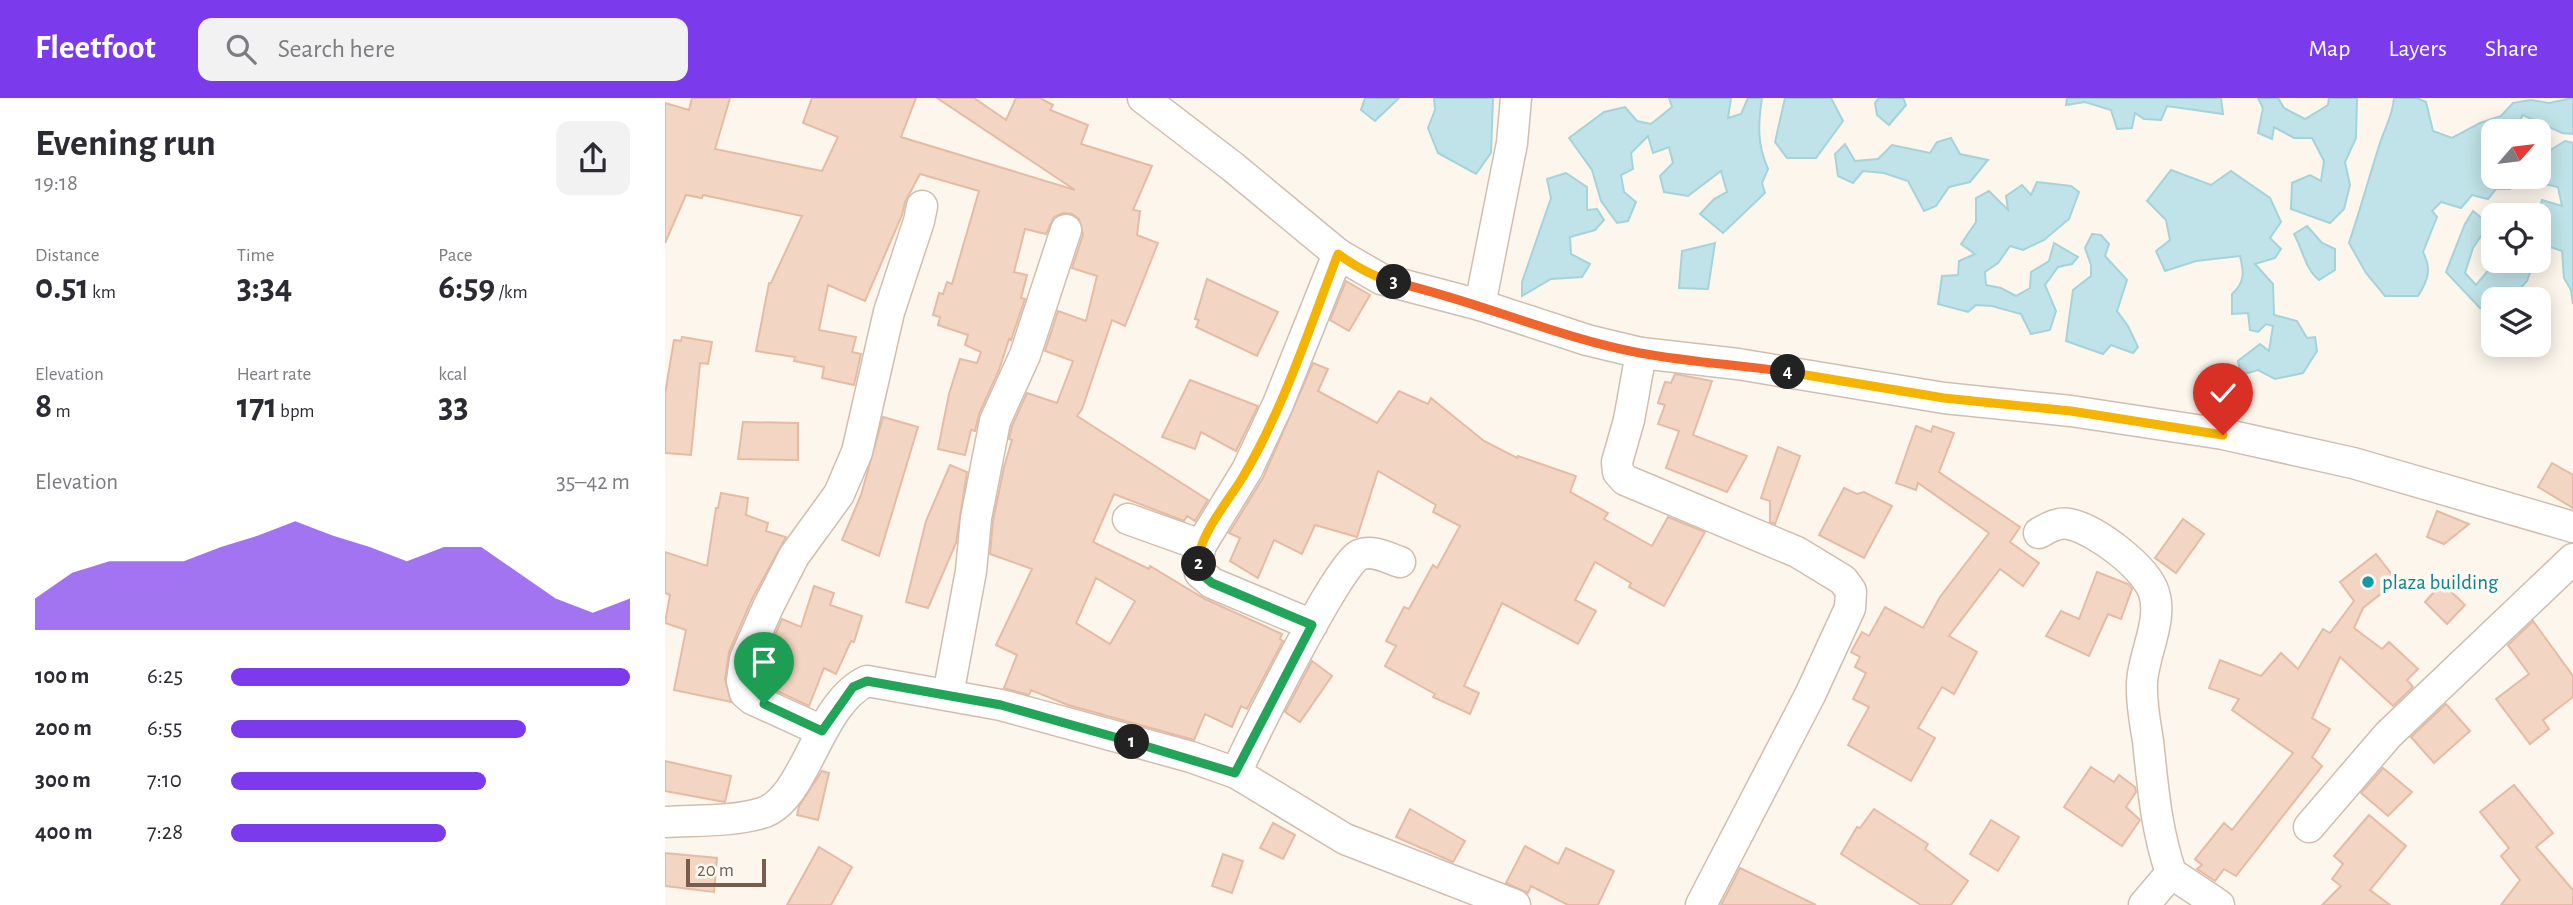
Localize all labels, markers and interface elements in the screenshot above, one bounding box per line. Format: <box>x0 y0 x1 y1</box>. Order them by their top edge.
search box <box>198 18 688 81</box>
icon: search <box>222 30 260 68</box>
text: Fleetfoot <box>35 32 156 65</box>
text: Search here <box>278 36 395 62</box>
text: Map <box>2308 37 2350 61</box>
text: Layers <box>2388 37 2447 61</box>
text: Share <box>2485 37 2538 61</box>
north arrow <box>2481 119 2551 189</box>
map controls <box>2481 119 2551 357</box>
button: share <box>556 121 630 195</box>
text: Evening run <box>35 125 216 163</box>
text: 19:18 <box>35 172 78 195</box>
button: locate <box>2481 203 2551 273</box>
text: Distance <box>35 246 99 265</box>
text: Time <box>237 246 275 265</box>
text: Pace <box>438 246 473 265</box>
pin: 3 <box>1377 264 1411 300</box>
text: 0.51 <box>35 270 89 305</box>
text: 3:34 <box>237 270 292 305</box>
text: 6:59 <box>438 270 495 305</box>
text: 3 <box>1389 272 1398 291</box>
text: km <box>89 283 116 302</box>
text: /km <box>495 283 528 302</box>
button: layers <box>2481 287 2551 357</box>
pin: 4 <box>1771 354 1805 390</box>
text: 4 <box>1783 362 1792 381</box>
pin <box>2193 363 2253 435</box>
text: Elevation <box>35 365 104 384</box>
text: Heart rate <box>237 365 311 384</box>
text: kcal <box>438 365 467 384</box>
icon: check <box>2204 374 2242 412</box>
text: 8 <box>35 389 52 424</box>
text: 171 <box>237 389 277 424</box>
text: 33 <box>438 389 469 424</box>
text: m <box>52 402 71 421</box>
text: bpm <box>277 402 315 421</box>
text: Elevation <box>35 471 118 494</box>
text: 35–42 m <box>556 471 630 494</box>
pin: 2 <box>1181 546 1217 582</box>
text: 2 <box>1194 554 1203 573</box>
place label: plaza building <box>2382 572 2499 593</box>
marker: plaza building <box>2360 574 2376 590</box>
pin <box>734 632 794 704</box>
icon: arrive <box>745 643 783 681</box>
text: 100 m <box>35 665 89 688</box>
text: 6:25 <box>147 665 183 688</box>
text: 200 m <box>35 717 92 740</box>
text: 6:55 <box>147 717 182 740</box>
pin: 1 <box>1114 724 1149 760</box>
text: 1 <box>1128 732 1135 751</box>
text: 300 m <box>35 769 91 792</box>
text: 7:10 <box>147 769 182 792</box>
text: 400 m <box>35 821 93 844</box>
text: 7:28 <box>147 821 183 844</box>
scale bar <box>686 856 767 888</box>
text: 20 m <box>697 861 734 880</box>

